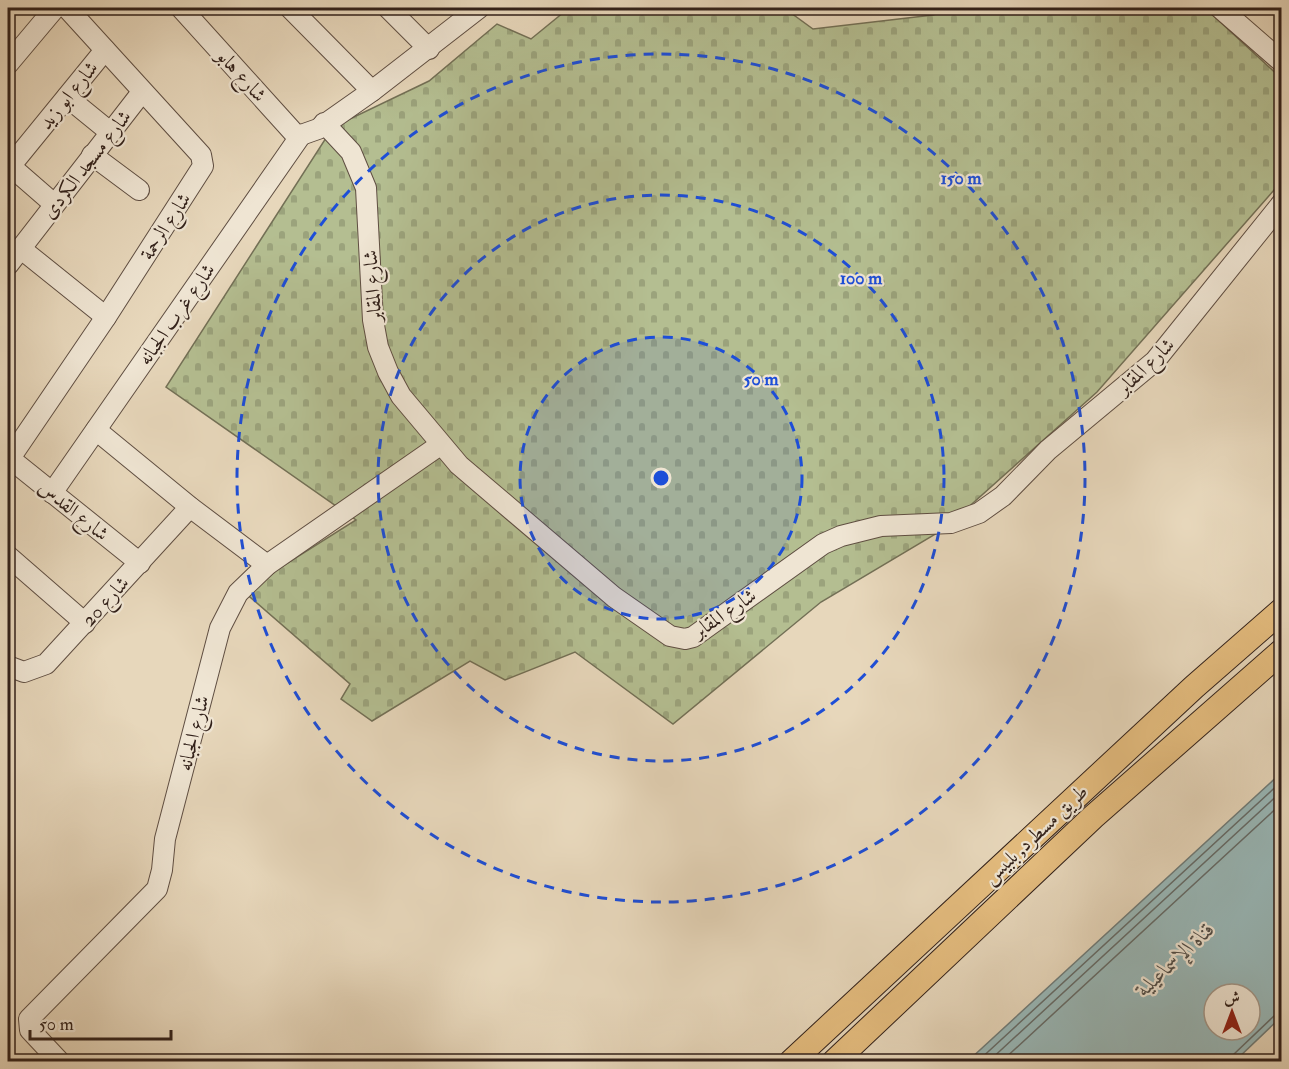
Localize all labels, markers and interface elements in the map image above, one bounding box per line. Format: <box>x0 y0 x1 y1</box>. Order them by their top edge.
street label: شارع هابو <box>206 42 272 111</box>
street label: شارع ابو زيد <box>33 56 107 138</box>
street label: شارع مسجد الكردى <box>36 105 141 227</box>
text: 150 m <box>940 167 983 190</box>
street label: شارع الرحمة <box>134 188 201 268</box>
street label: شارع المقابر <box>358 249 393 325</box>
street label: شارع غرب الجبانه <box>132 259 225 373</box>
text: 100 m <box>840 267 883 290</box>
street label: شارع المقابر <box>1109 332 1183 405</box>
text: 50 m <box>744 368 779 391</box>
centre of rings <box>651 468 671 488</box>
street label: شارع القدس <box>30 474 114 550</box>
street label: شارع 20 <box>76 571 138 635</box>
street label: شارع المقابر <box>686 583 764 649</box>
street label: شارع الجبانه <box>172 693 220 775</box>
street label: طريق مسطرد, بلبيس <box>978 779 1094 890</box>
water label: قناة الإسماعيلية <box>1129 916 1222 1006</box>
north arrow <box>1202 982 1262 1042</box>
text: ش <box>1224 988 1240 1008</box>
scale bar <box>30 1003 171 1041</box>
text: 50 m <box>39 1013 74 1036</box>

